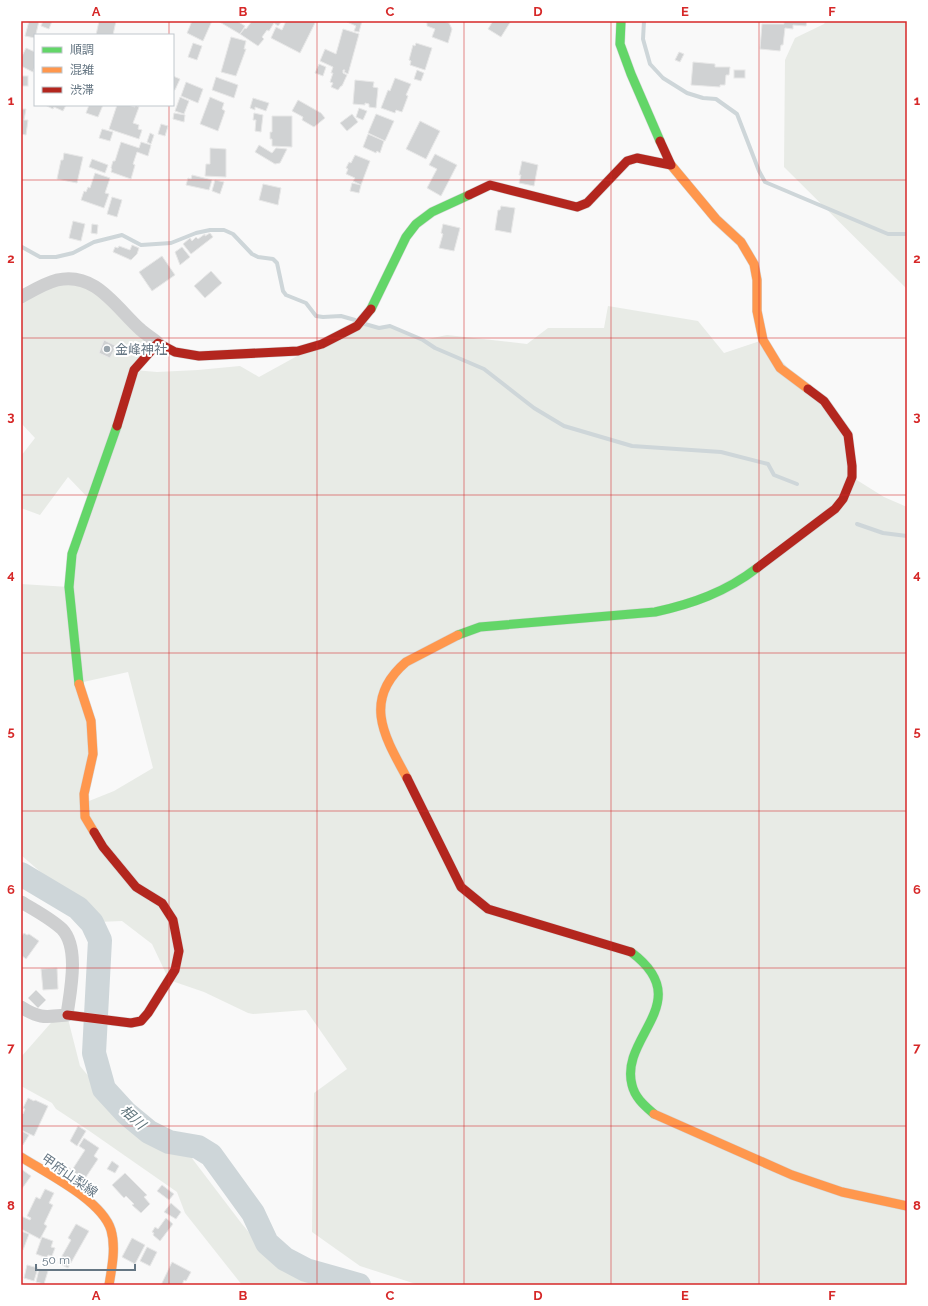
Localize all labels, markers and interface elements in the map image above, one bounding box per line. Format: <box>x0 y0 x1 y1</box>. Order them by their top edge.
text: A <box>92 4 101 19</box>
text: B <box>239 4 248 19</box>
text: C <box>386 4 395 19</box>
text: D <box>533 4 543 19</box>
text: E <box>681 4 689 19</box>
text: F <box>828 4 836 19</box>
legend <box>34 34 174 106</box>
text: 順調 <box>70 43 94 57</box>
text: 混雑 <box>70 63 94 77</box>
text: 渋滞 <box>70 83 94 97</box>
text: 1 <box>8 93 15 108</box>
text: 1 <box>914 93 921 108</box>
text: 2 <box>7 251 15 266</box>
text: 2 <box>913 251 921 266</box>
place label: 金峰神社 <box>115 342 167 357</box>
marker: 金峰神社 <box>102 344 112 354</box>
text: 3 <box>7 409 15 424</box>
text: 3 <box>913 409 921 424</box>
text: 4 <box>7 567 15 582</box>
text: 4 <box>913 567 921 582</box>
text: 5 <box>7 724 15 739</box>
text: 5 <box>913 724 921 739</box>
text: 6 <box>7 882 15 897</box>
text: 6 <box>913 882 921 897</box>
text: 7 <box>7 1040 15 1055</box>
text: 7 <box>913 1040 921 1055</box>
water label: 相川 <box>117 1102 150 1134</box>
street label: 甲府山梨線 <box>39 1151 101 1200</box>
text: 8 <box>7 1198 15 1213</box>
text: 8 <box>913 1198 921 1213</box>
scale bar <box>36 1246 135 1272</box>
text: 50 m <box>42 1253 70 1267</box>
text: A <box>92 1288 101 1303</box>
text: B <box>239 1288 248 1303</box>
text: C <box>386 1288 395 1303</box>
text: D <box>533 1288 543 1303</box>
text: E <box>681 1288 689 1303</box>
text: F <box>828 1288 836 1303</box>

